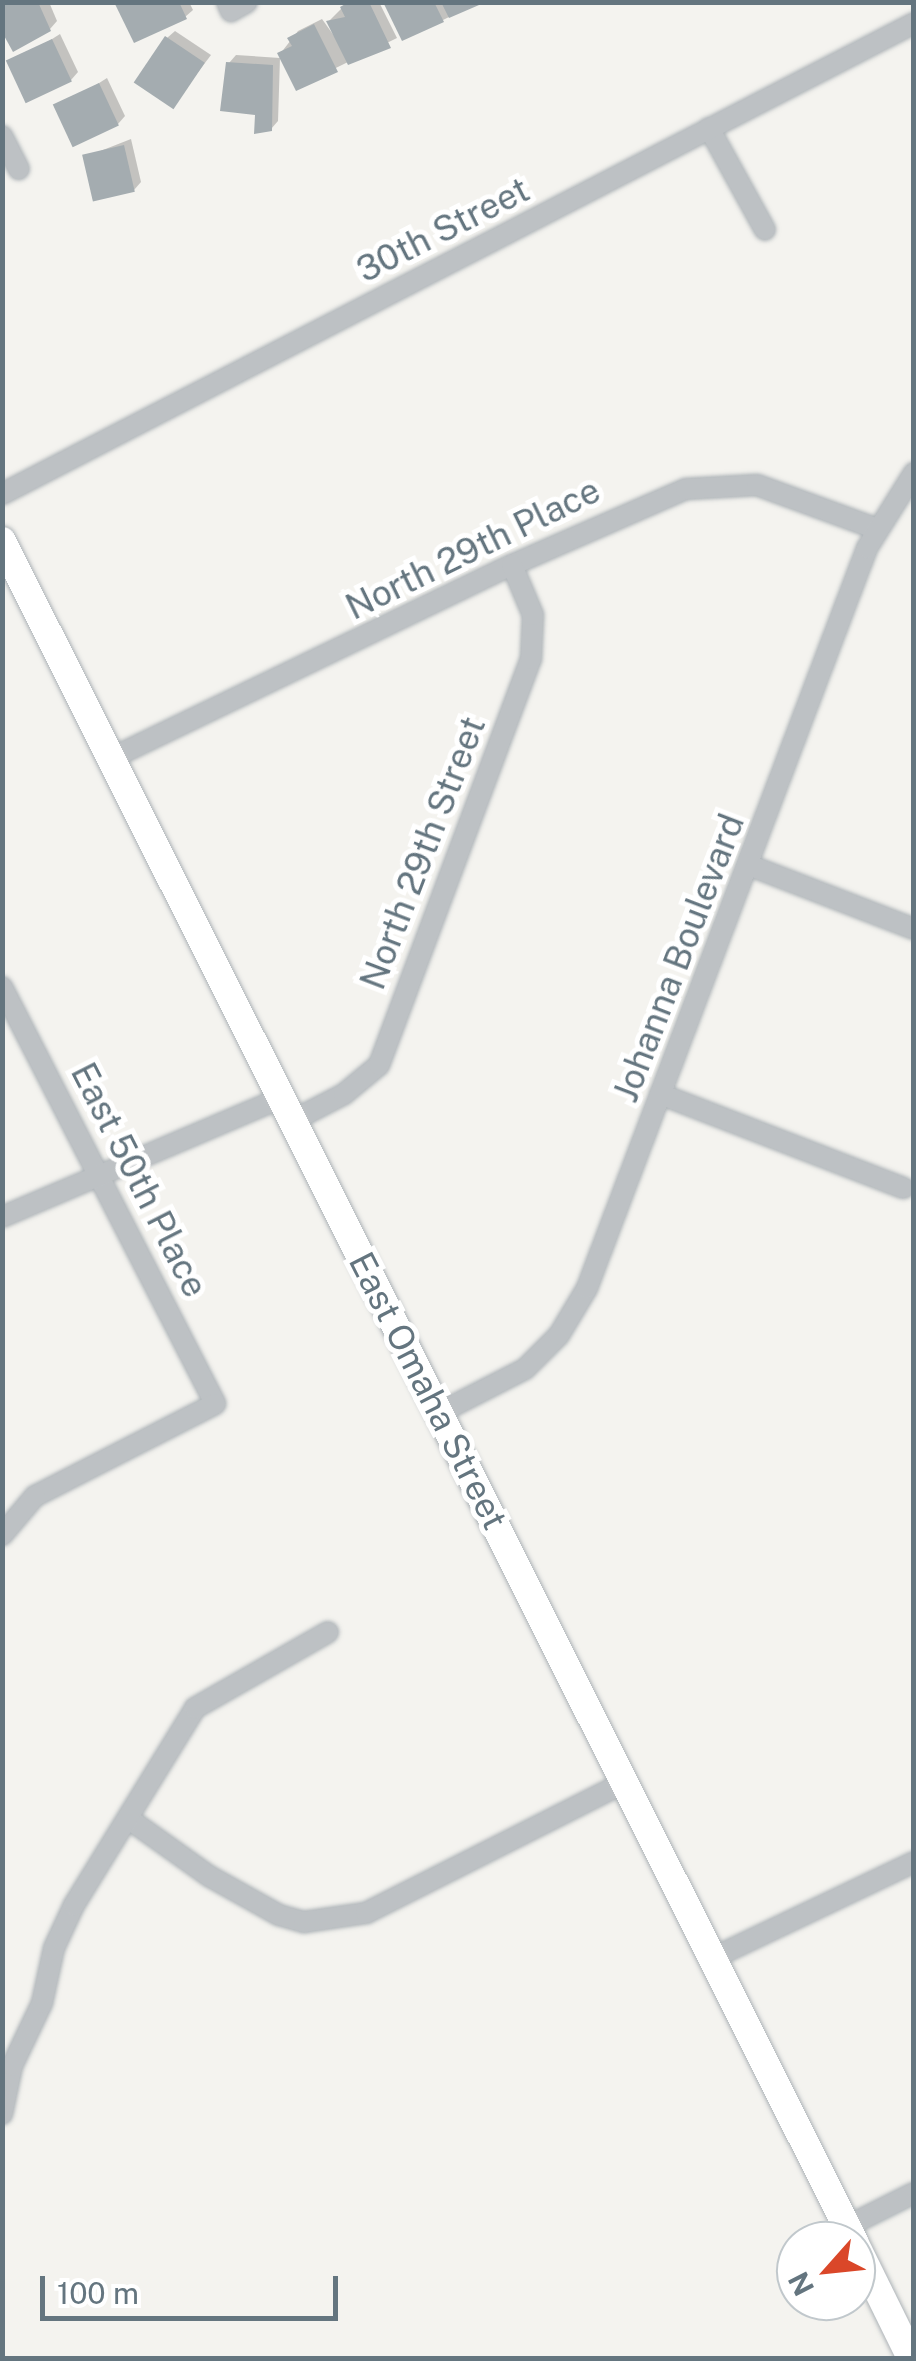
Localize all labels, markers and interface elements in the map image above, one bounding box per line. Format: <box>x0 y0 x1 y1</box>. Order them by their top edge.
street label: 30th Street <box>350 169 536 291</box>
street label: North 29th Place <box>339 469 607 629</box>
street label: North 29th Street <box>352 711 494 995</box>
street label: Johanna Boulevard <box>605 808 753 1108</box>
street label: East 50th Place <box>62 1056 216 1304</box>
street label: East Omaha Street <box>340 1245 516 1537</box>
north arrow <box>776 2221 876 2321</box>
scale bar <box>45 2256 342 2318</box>
text: N <box>781 2267 820 2301</box>
text: 100 m <box>57 2275 139 2311</box>

